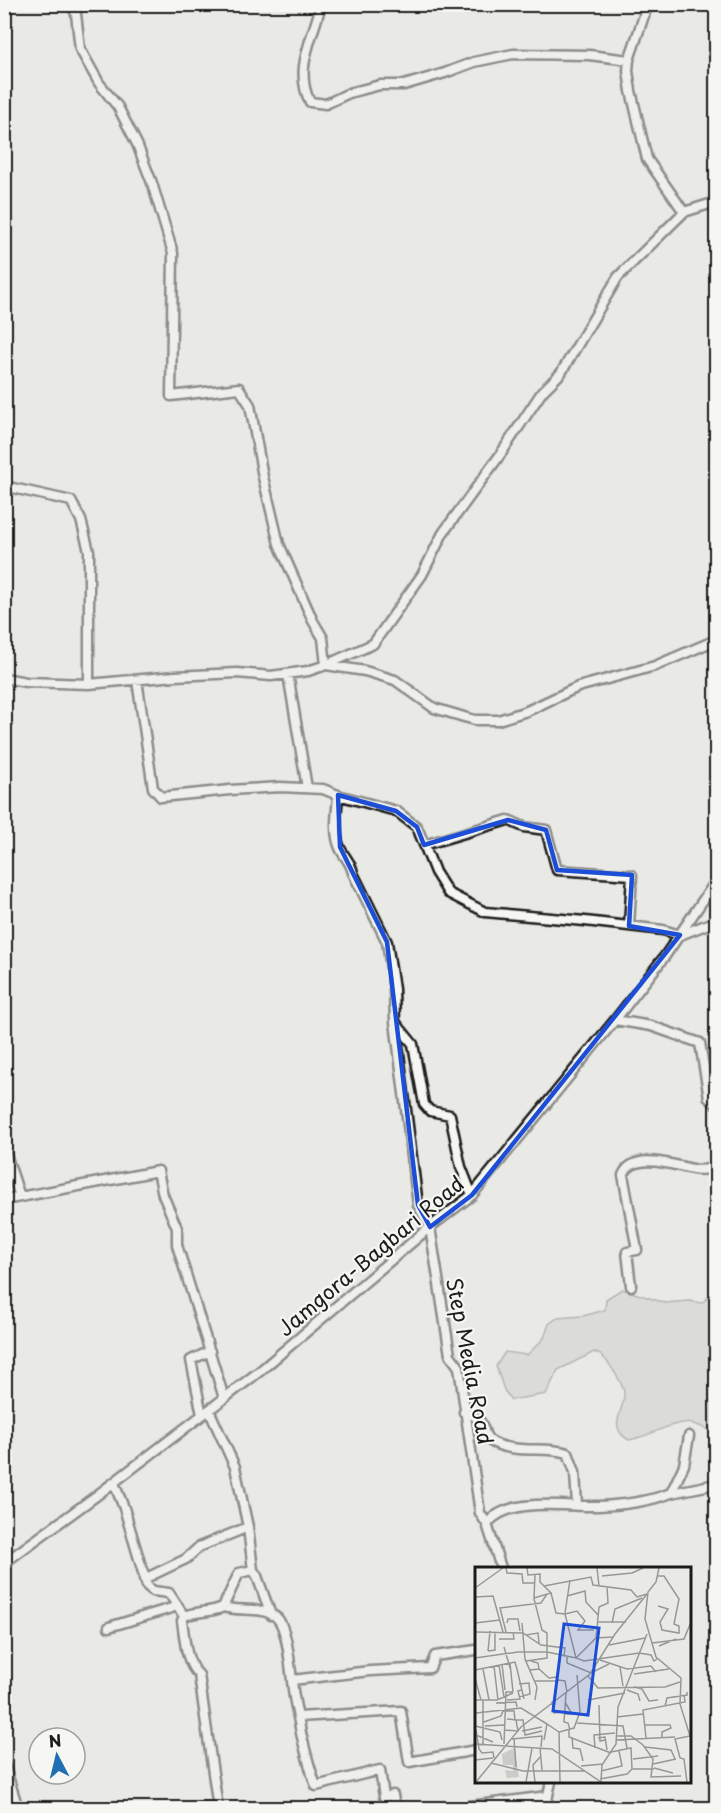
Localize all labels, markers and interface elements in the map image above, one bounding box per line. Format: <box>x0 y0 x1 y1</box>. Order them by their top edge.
street label: Jamgora-Bagbari Road <box>270 1167 470 1343</box>
street label: Step Media Road <box>439 1275 503 1447</box>
inset map <box>475 1567 691 1783</box>
north arrow <box>27 1726 87 1786</box>
text: N <box>47 1727 63 1753</box>

